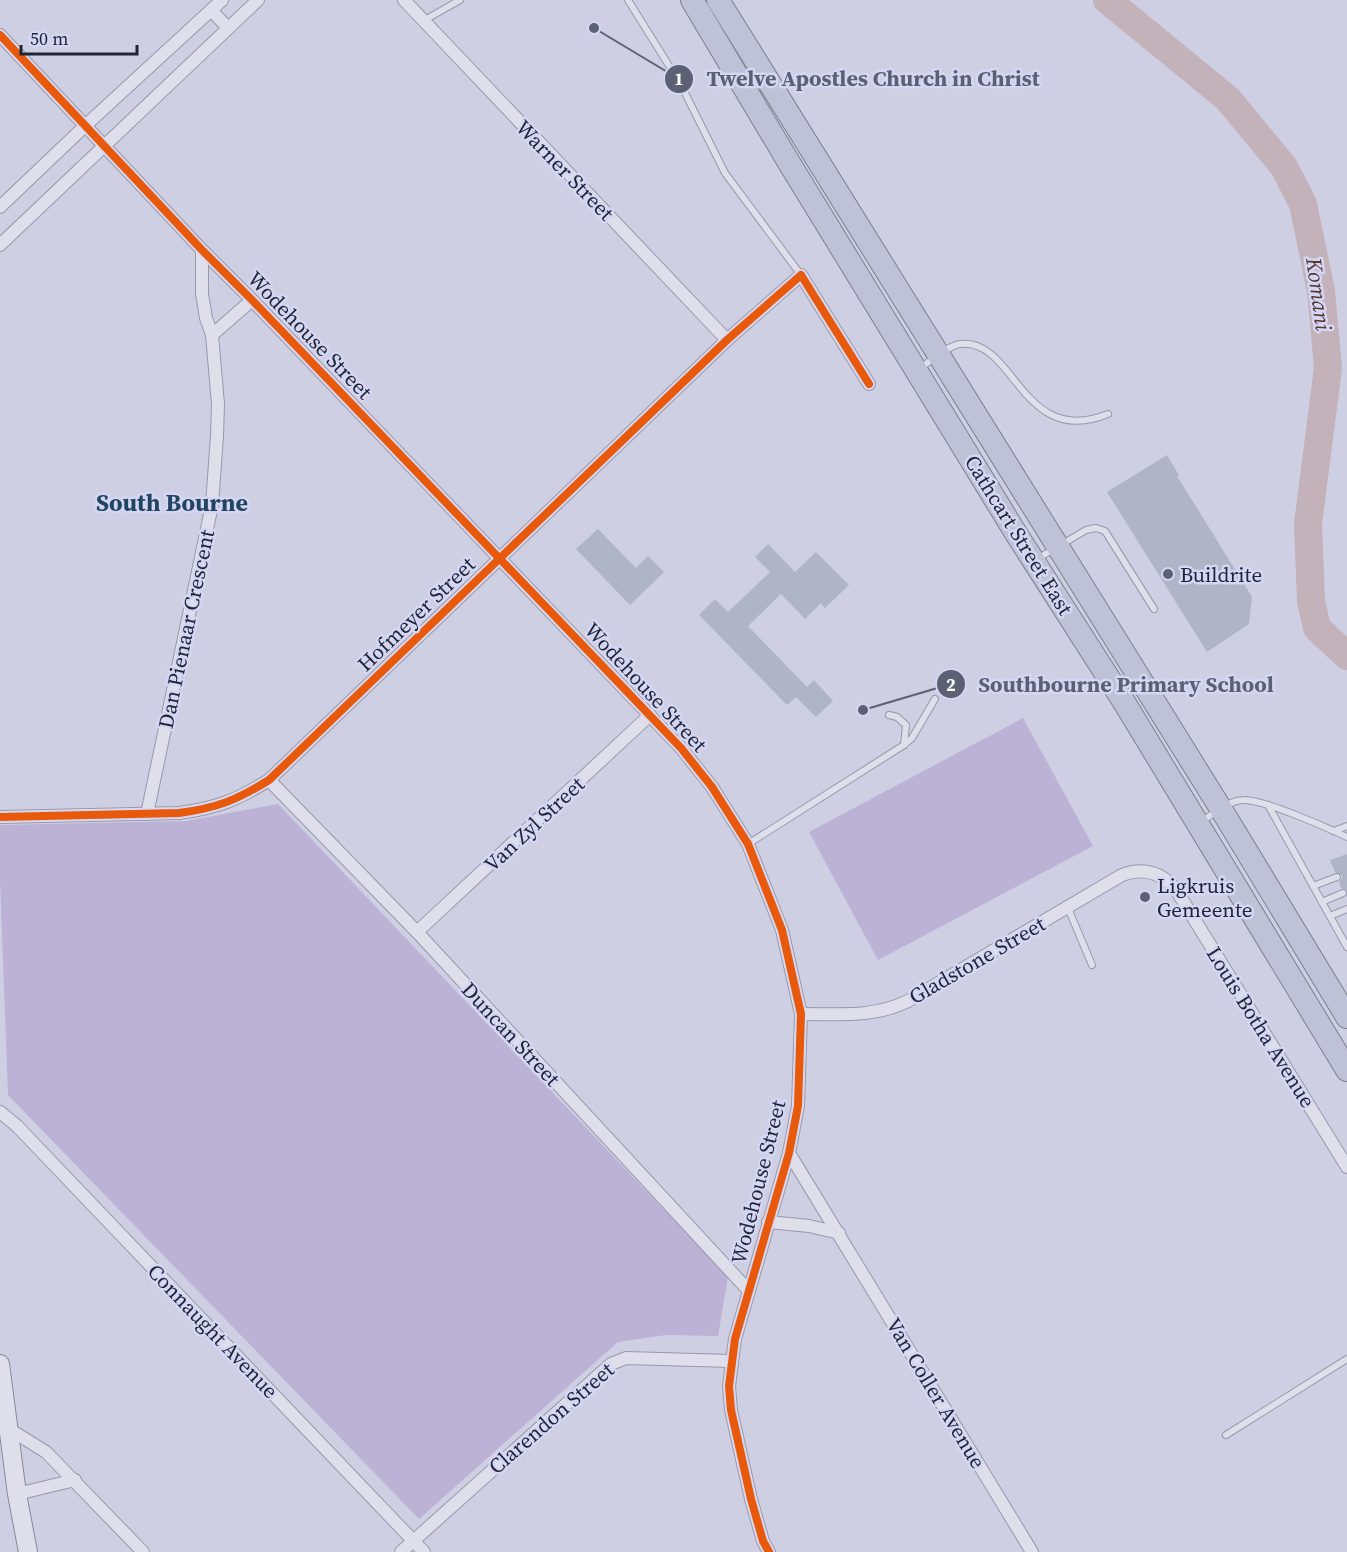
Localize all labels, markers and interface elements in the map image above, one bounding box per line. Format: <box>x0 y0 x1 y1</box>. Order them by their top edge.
scale bar <box>21 18 136 56</box>
text: 50 m <box>30 26 68 51</box>
callout: Twelve Apostles Church in Christ <box>664 59 1052 99</box>
text: Twelve Apostles Church in Christ <box>706 63 1041 93</box>
text: 1 <box>674 66 684 91</box>
street label: Warner Street <box>510 113 621 227</box>
water label: Komani <box>1299 254 1339 333</box>
street label: Wodehouse Street <box>241 265 379 406</box>
street label: Cathcart Street East <box>958 449 1080 621</box>
district label: South Bourne <box>96 486 248 519</box>
street label: Dan Pienaar Crescent <box>151 527 221 731</box>
street label: Hofmeyer Street <box>351 550 481 678</box>
place label: Buildrite <box>1180 560 1262 589</box>
marker: Buildrite <box>1161 567 1175 581</box>
street label: Wodehouse Street <box>578 616 714 758</box>
callout: Southbourne Primary School <box>936 664 1286 704</box>
text: Southbourne Primary School <box>978 669 1274 699</box>
text: 2 <box>946 672 956 697</box>
street label: Van Zyl Street <box>478 770 591 878</box>
place label: Ligkruis Gemeente <box>1157 871 1253 924</box>
marker: Ligkruis Gemeente <box>1138 890 1152 904</box>
street label: Gladstone Street <box>903 909 1051 1011</box>
street label: Louis Botha Avenue <box>1200 941 1322 1113</box>
street label: Duncan Street <box>455 976 567 1093</box>
street label: Wodehouse Street <box>724 1097 792 1267</box>
street label: Connaught Avenue <box>141 1257 285 1405</box>
street label: Van Coller Avenue <box>879 1312 993 1474</box>
street label: Clarendon Street <box>482 1355 620 1481</box>

